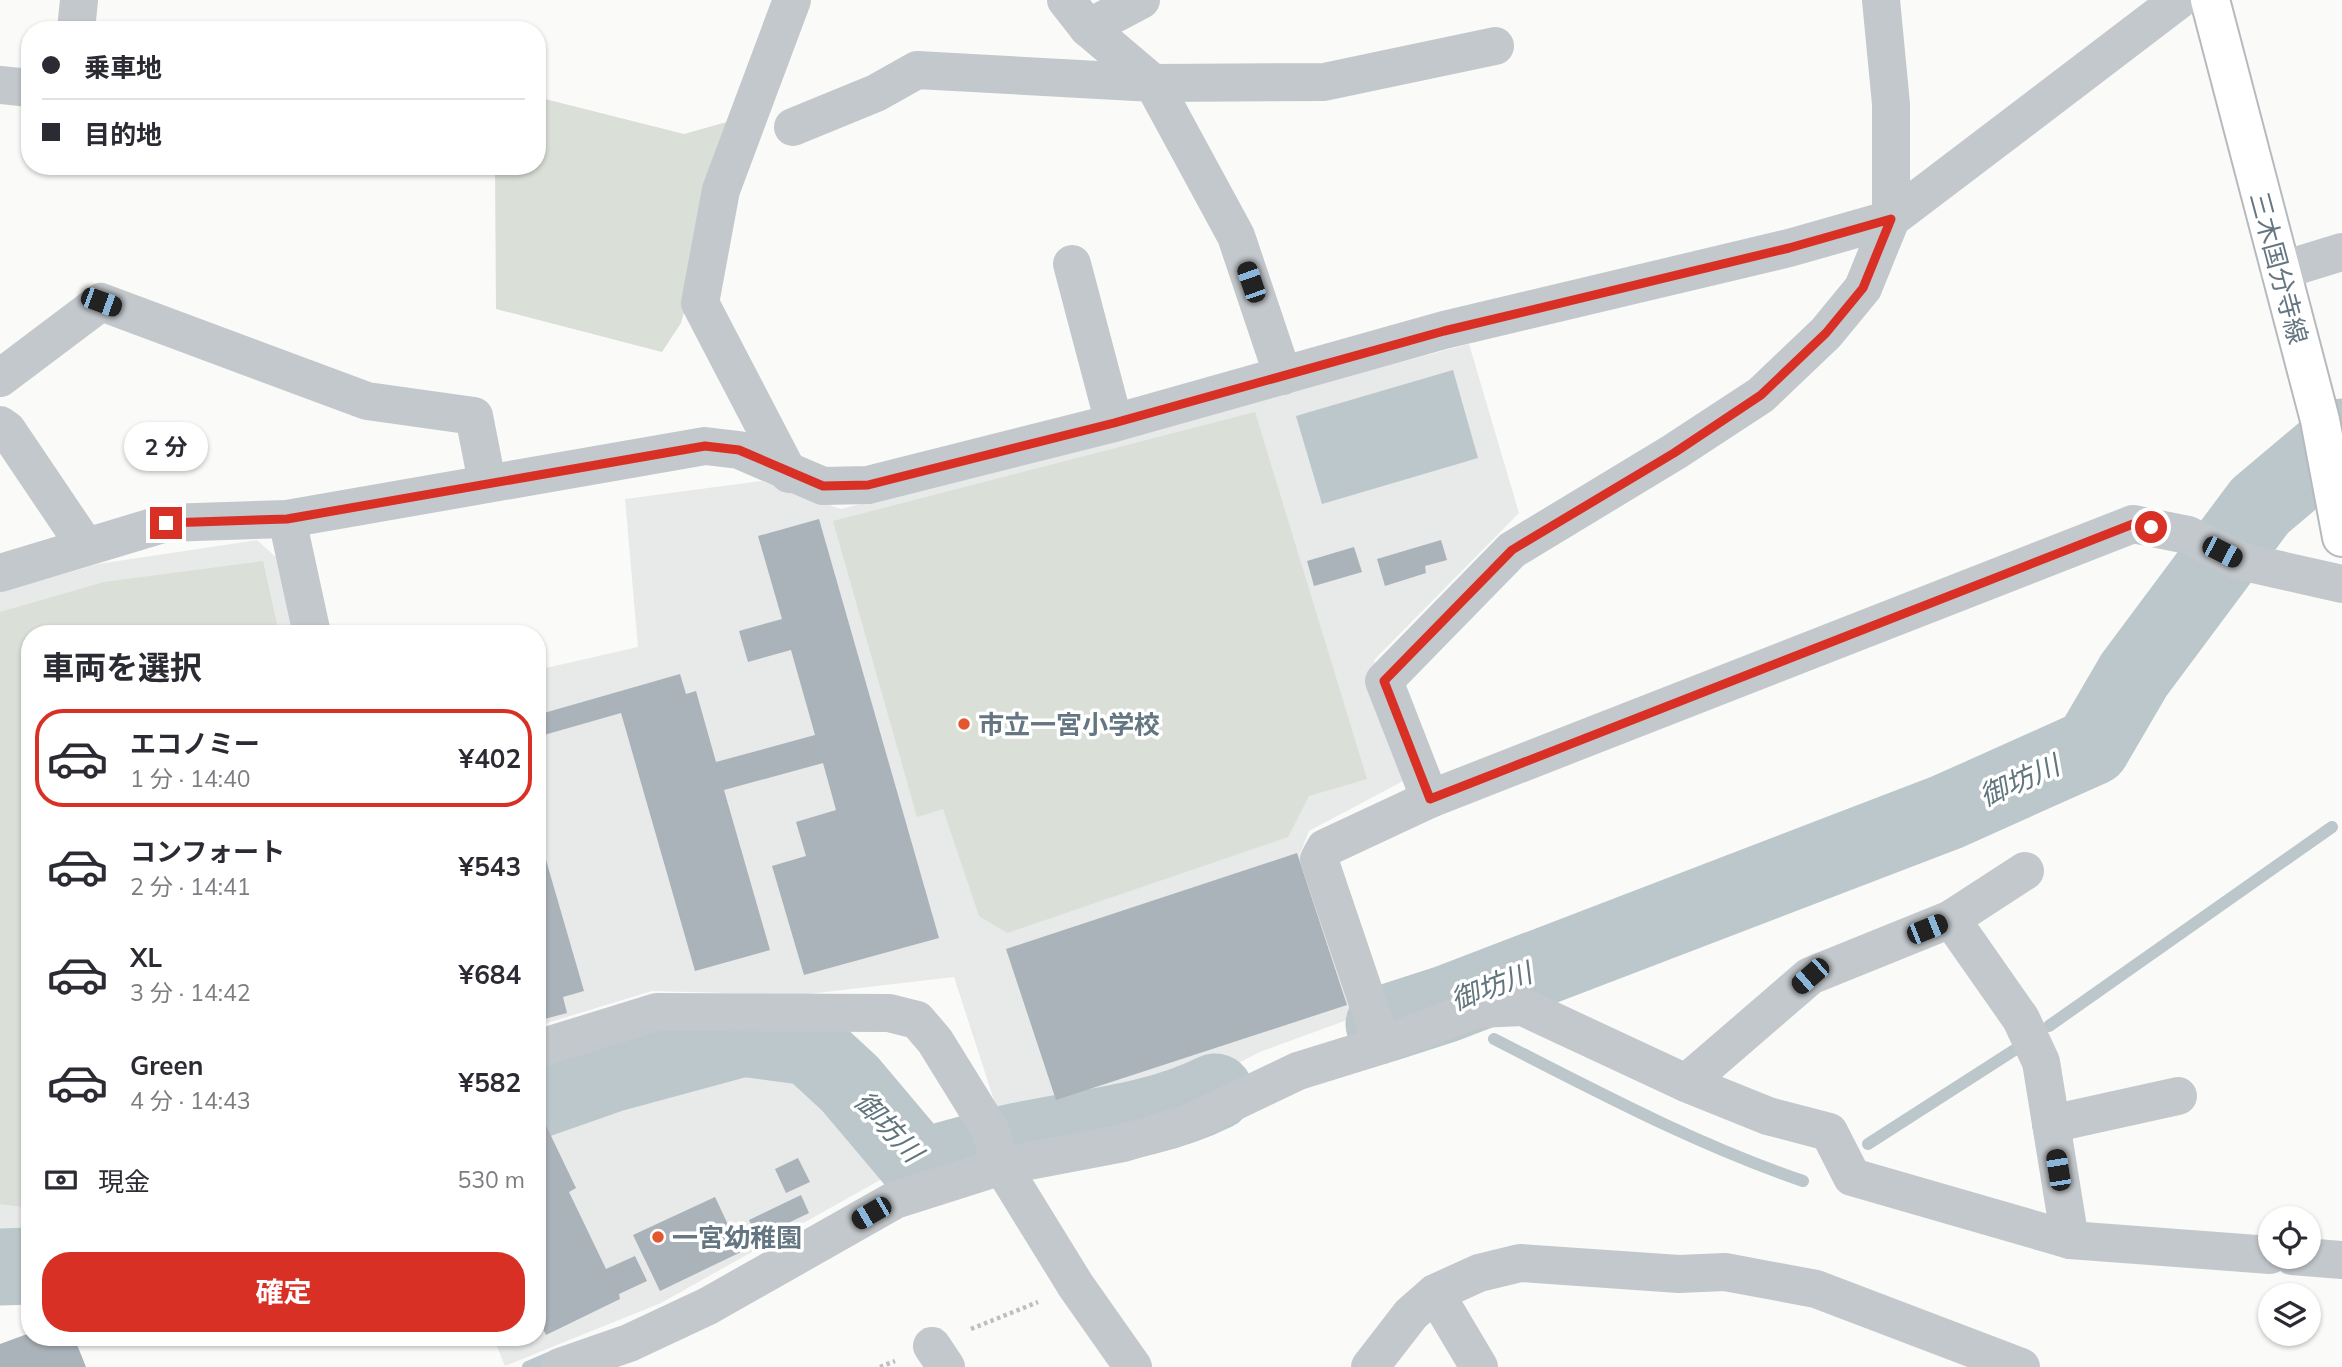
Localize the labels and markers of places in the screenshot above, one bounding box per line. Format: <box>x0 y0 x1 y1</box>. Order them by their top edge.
place label: 市立一宮小学校 <box>978 708 1160 741</box>
marker: 市立一宮小学校 <box>956 716 972 732</box>
place label: 一宮幼稚園 <box>672 1221 802 1254</box>
marker: 一宮幼稚園 <box>650 1229 666 1245</box>

